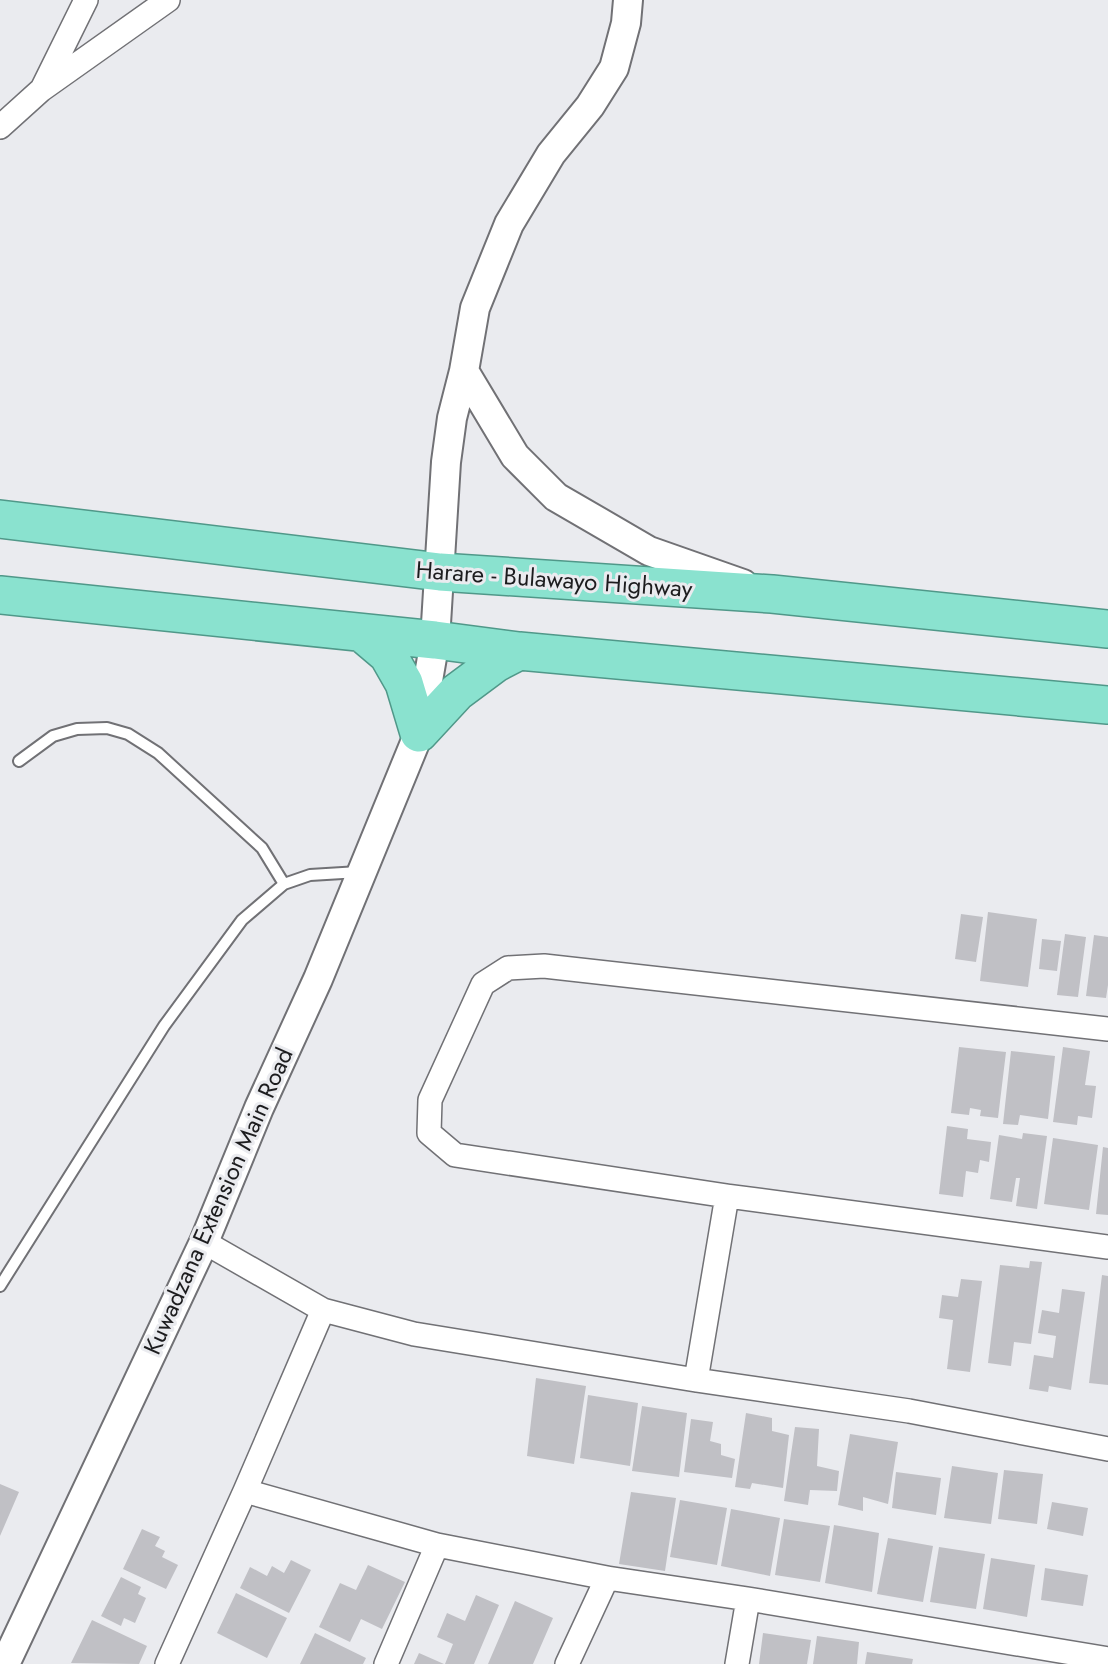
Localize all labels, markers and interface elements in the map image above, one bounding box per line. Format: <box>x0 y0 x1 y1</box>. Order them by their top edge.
street label: Harare - Bulawayo Highway <box>415 552 694 606</box>
street label: Kuwadzana Extension Main Road <box>134 1042 302 1360</box>

